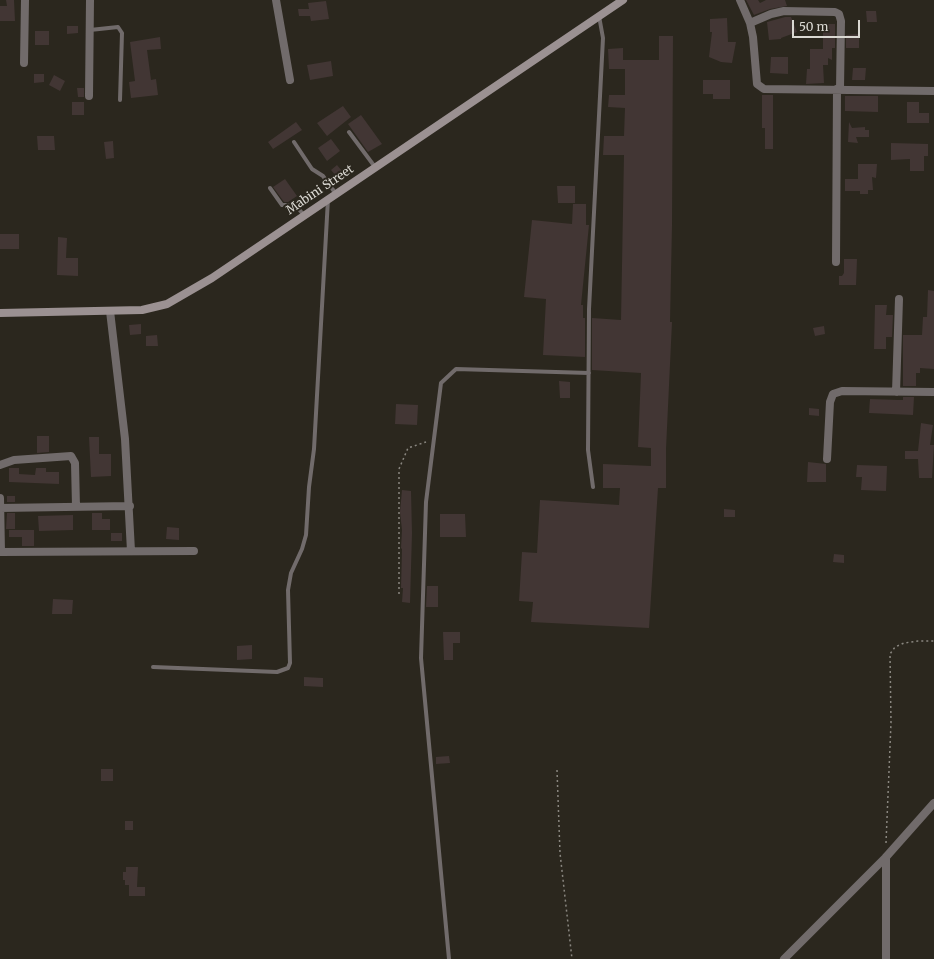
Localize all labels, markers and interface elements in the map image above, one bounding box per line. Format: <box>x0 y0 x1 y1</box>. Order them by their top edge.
scale bar <box>794 12 862 38</box>
text: 50 m <box>799 19 828 34</box>
street label: Mabini Street <box>284 162 356 218</box>

